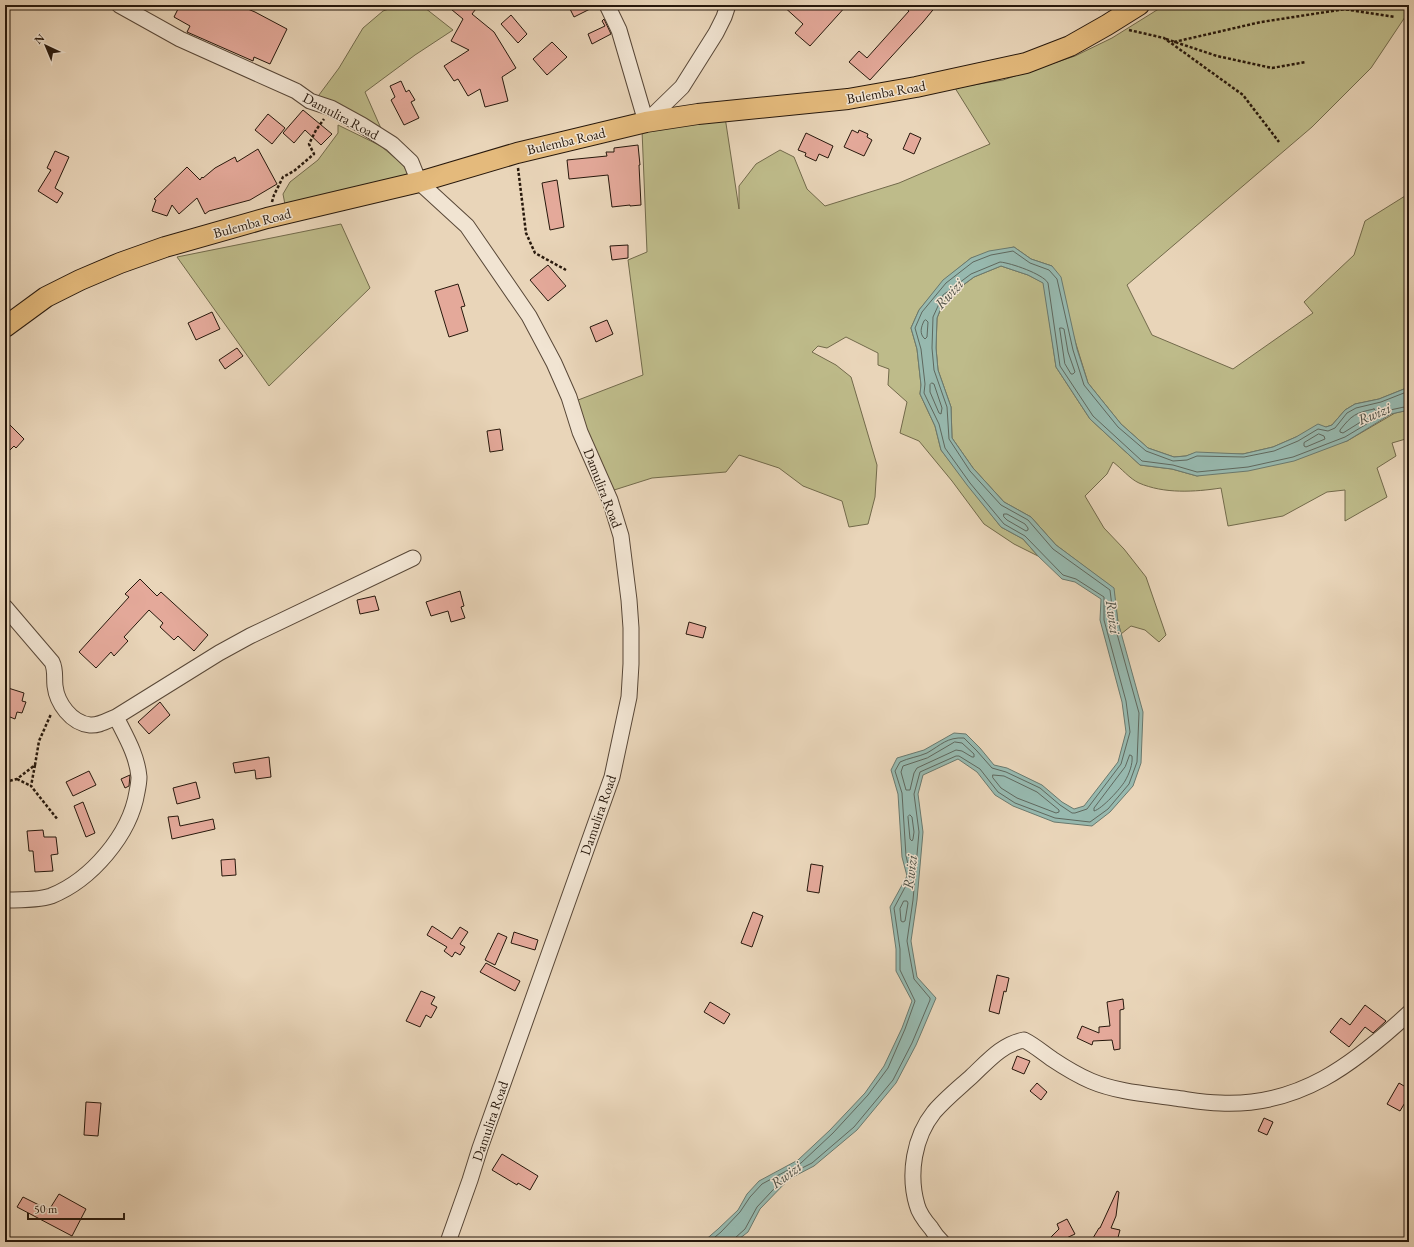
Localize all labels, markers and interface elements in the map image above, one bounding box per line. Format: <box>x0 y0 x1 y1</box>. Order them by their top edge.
north arrow <box>26 26 66 66</box>
text: N <box>31 31 47 47</box>
street label: Bulemba Road <box>845 76 928 108</box>
street label: Damulira Road <box>300 88 383 144</box>
street label: Bulemba Road <box>525 123 608 159</box>
street label: Bulemba Road <box>211 204 294 242</box>
water label: Rwizi <box>930 274 968 313</box>
water label: Rwizi <box>1354 398 1394 429</box>
street label: Damulira Road <box>580 446 627 531</box>
water label: Rwizi <box>1102 599 1125 636</box>
street label: Damulira Road <box>576 772 620 857</box>
water label: Rwizi <box>898 853 921 890</box>
street label: Damulira Road <box>468 1078 512 1163</box>
water label: Rwizi <box>766 1156 806 1193</box>
scale bar <box>28 1195 124 1221</box>
text: 50 m <box>34 1201 58 1217</box>

